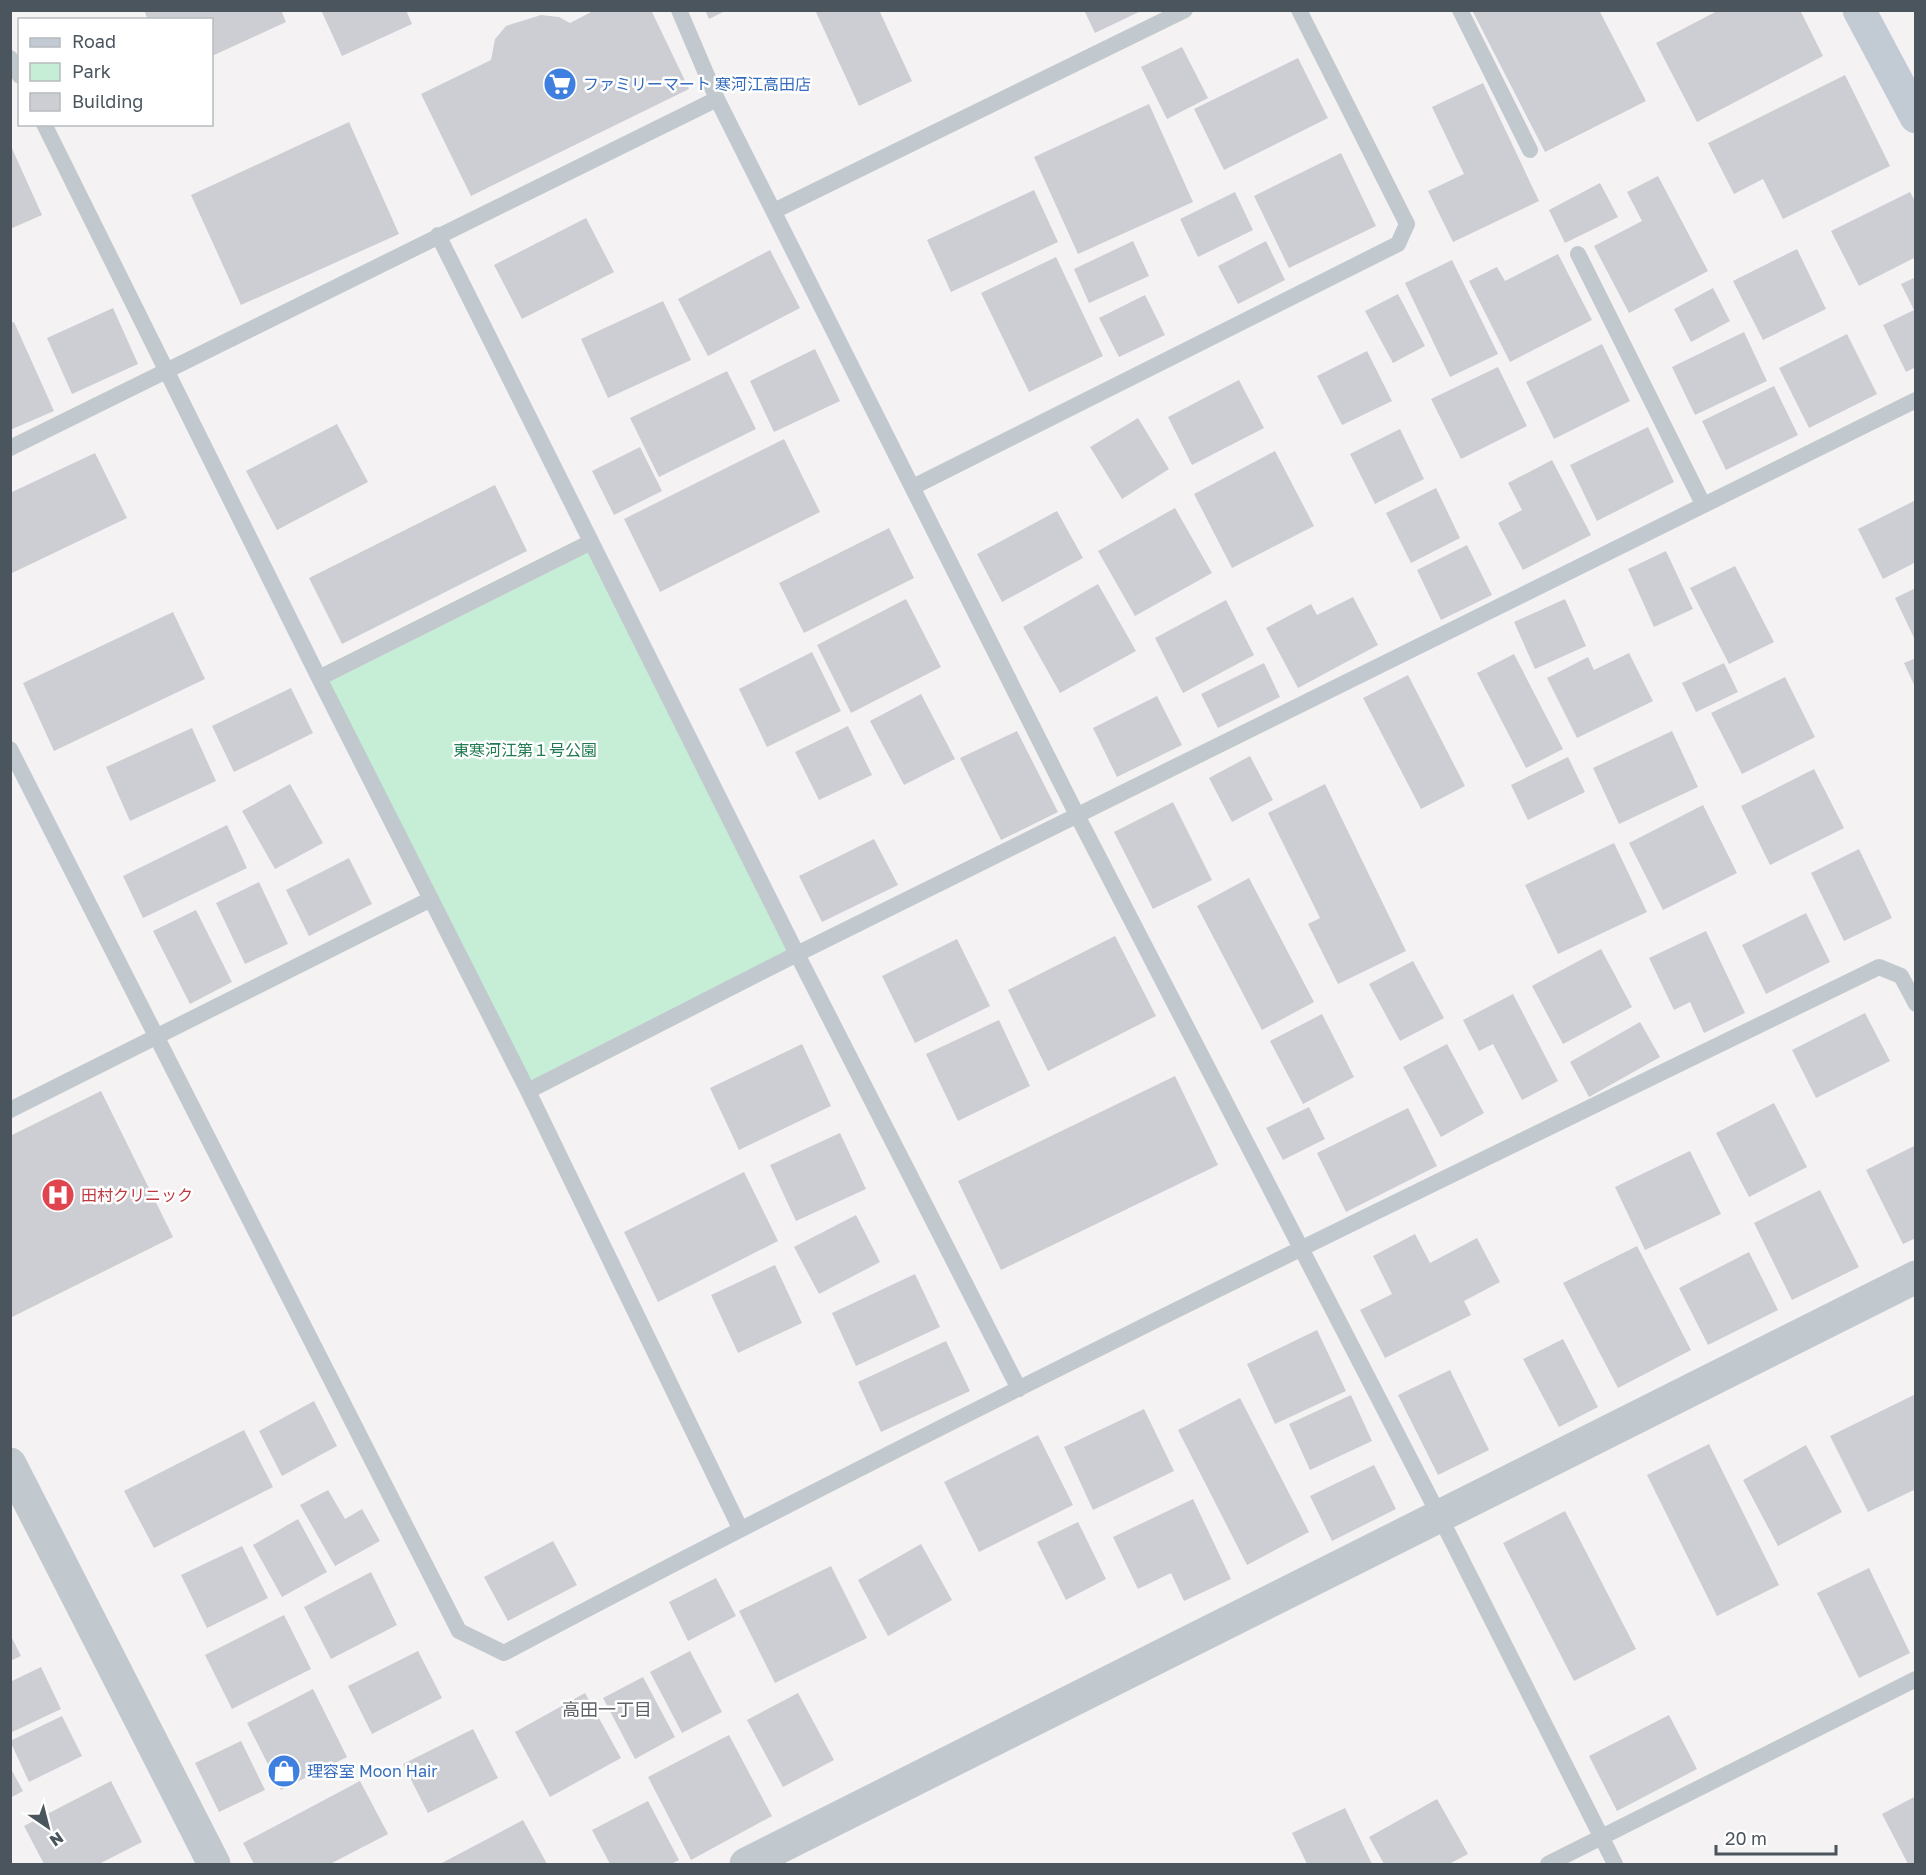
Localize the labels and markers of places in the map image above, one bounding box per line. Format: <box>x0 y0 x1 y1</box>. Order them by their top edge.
supermarket icon: ファミリーマート 寒河江高田店 <box>542 66 578 102</box>
place label: ファミリーマート 寒河江高田店 <box>583 74 811 94</box>
hospital icon: 田村クリニック <box>40 1177 76 1213</box>
place label: 田村クリニック <box>81 1185 193 1205</box>
shop icon: 理容室 Moon Hair <box>266 1753 302 1789</box>
place label: 理容室 Moon Hair <box>307 1761 438 1781</box>

